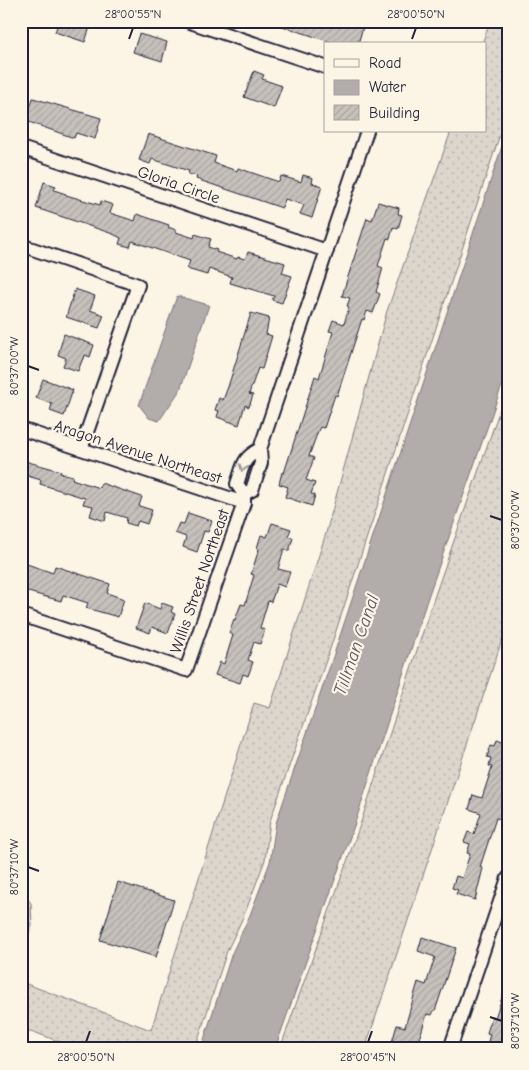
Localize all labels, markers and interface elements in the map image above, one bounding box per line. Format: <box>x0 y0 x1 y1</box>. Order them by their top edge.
text: 28°00'55"N <box>105 7 161 21</box>
text: 28°00'50"N <box>387 7 445 21</box>
legend <box>324 42 486 132</box>
text: Road <box>369 54 401 72</box>
text: Water <box>369 78 406 96</box>
text: Building <box>369 104 420 122</box>
street label: Gloria Circle <box>135 163 222 207</box>
text: 80°37'00"W <box>7 336 21 395</box>
street label: Aragon Avenue Northeast <box>52 416 224 488</box>
one-way arrow <box>238 464 248 472</box>
text: 80°37'00"W <box>508 490 522 549</box>
street label: Willis Street Northeast <box>167 506 233 656</box>
water label: Tillman Canal <box>329 591 384 698</box>
text: 80°37'10"W <box>7 838 21 895</box>
text: 80°37'10"W <box>508 992 522 1049</box>
text: 28°00'50"N <box>57 1050 115 1064</box>
text: 28°00'45"N <box>340 1050 396 1064</box>

